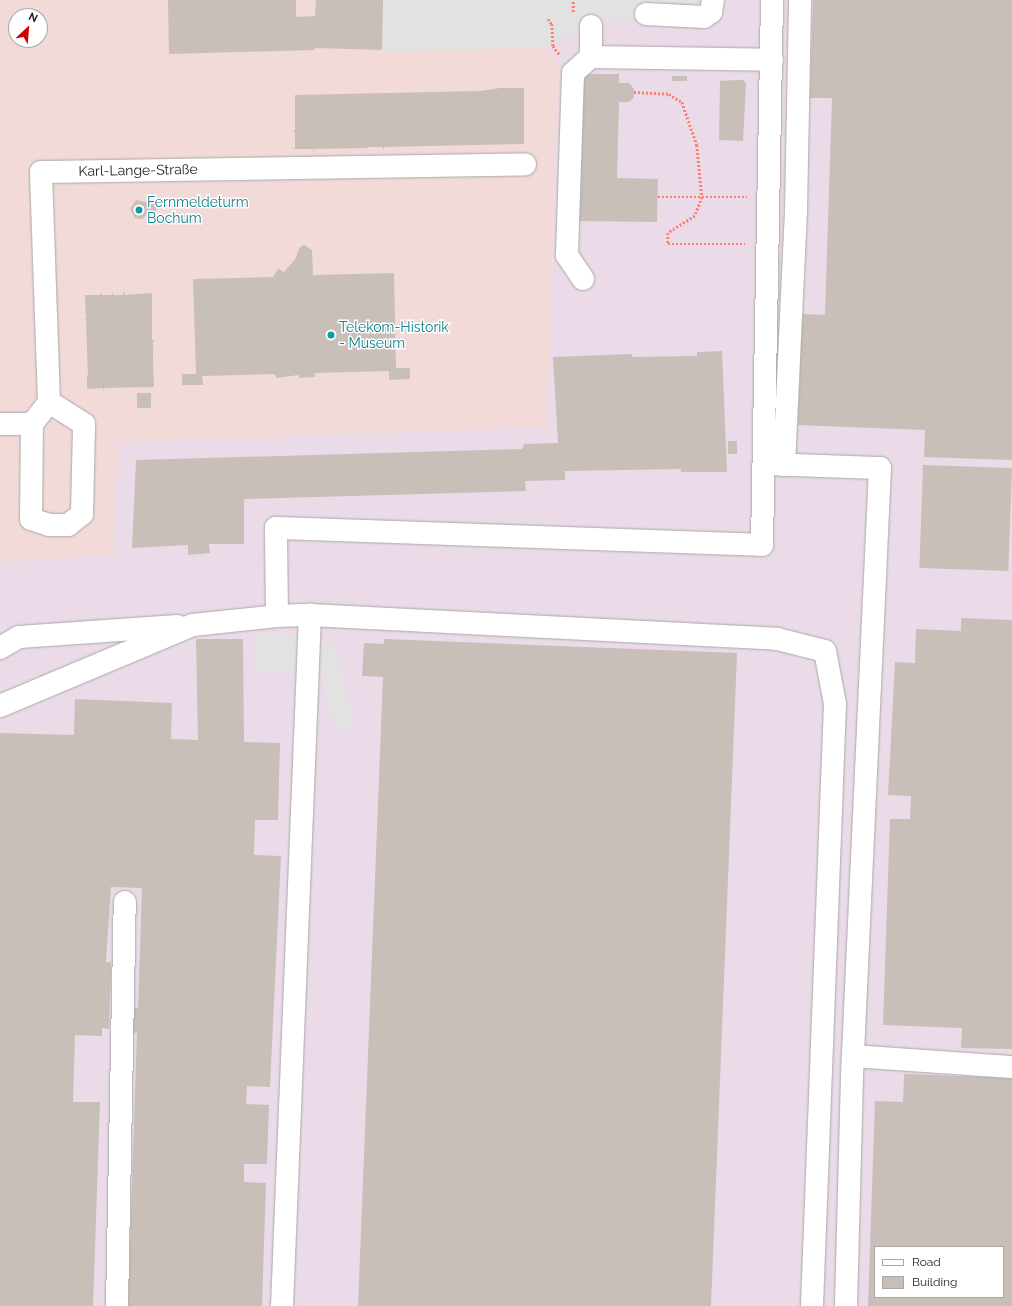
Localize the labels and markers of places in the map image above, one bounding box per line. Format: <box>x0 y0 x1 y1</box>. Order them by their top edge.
place label: Fernmeldeturm Bochum <box>147 194 249 226</box>
marker: Fernmeldeturm Bochum <box>134 205 144 215</box>
place label: Telekom-Historik - Museum <box>339 319 449 352</box>
marker: Telekom-Historik - Museum <box>326 330 336 340</box>

